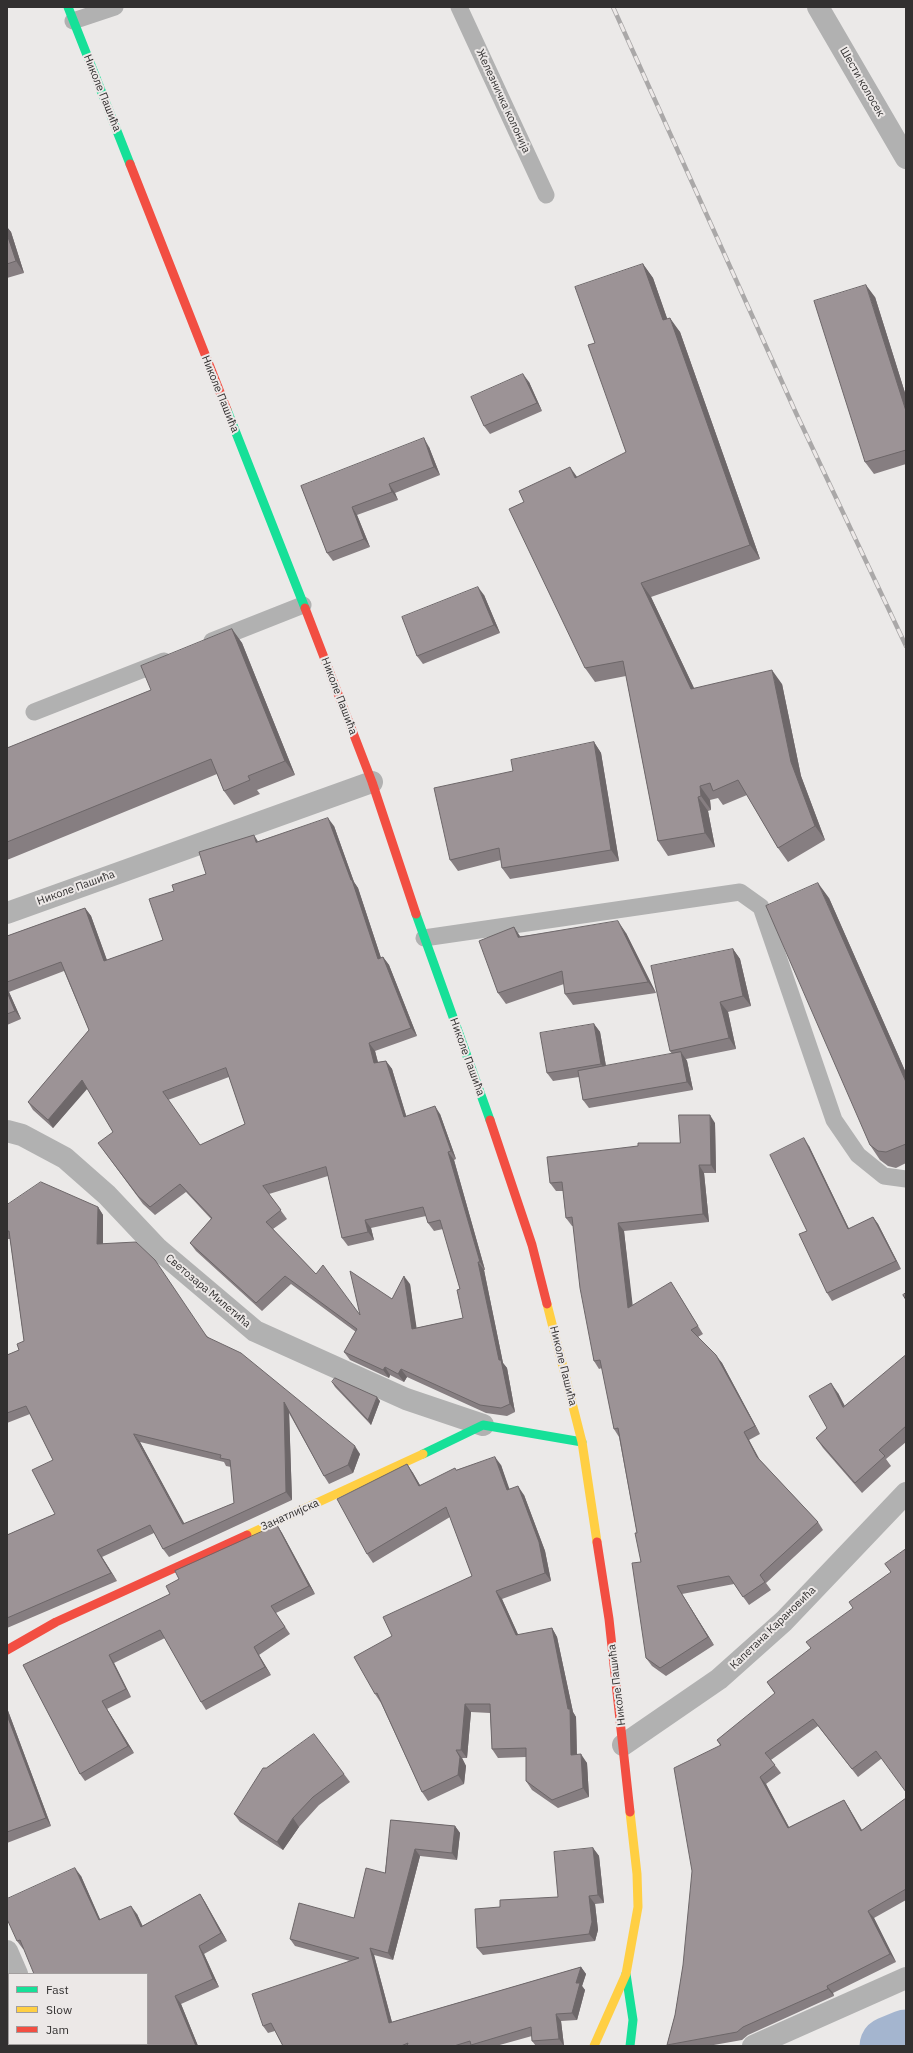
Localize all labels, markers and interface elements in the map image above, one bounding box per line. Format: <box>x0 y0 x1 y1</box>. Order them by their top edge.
street label: Шести колосек <box>837 45 887 119</box>
street label: Железничка колонија <box>473 47 533 155</box>
street label: Николе Пашића <box>81 53 123 133</box>
street label: Николе Пашића <box>199 354 241 434</box>
street label: Николе Пашића <box>318 655 360 737</box>
street label: Николе Пашића <box>35 868 117 908</box>
street label: Николе Пашића <box>447 1016 487 1098</box>
street label: Светозара Милетића <box>163 1251 253 1331</box>
street label: Николе Пашића <box>547 1325 579 1407</box>
street label: Занатлијска <box>259 1496 321 1534</box>
street label: Капетана Карановића <box>727 1584 819 1672</box>
street label: Николе Пашића <box>605 1644 629 1726</box>
legend <box>8 1973 148 2045</box>
text: Fast <box>46 1982 69 1997</box>
text: Slow <box>46 2002 72 2017</box>
text: Jam <box>46 2022 69 2037</box>

